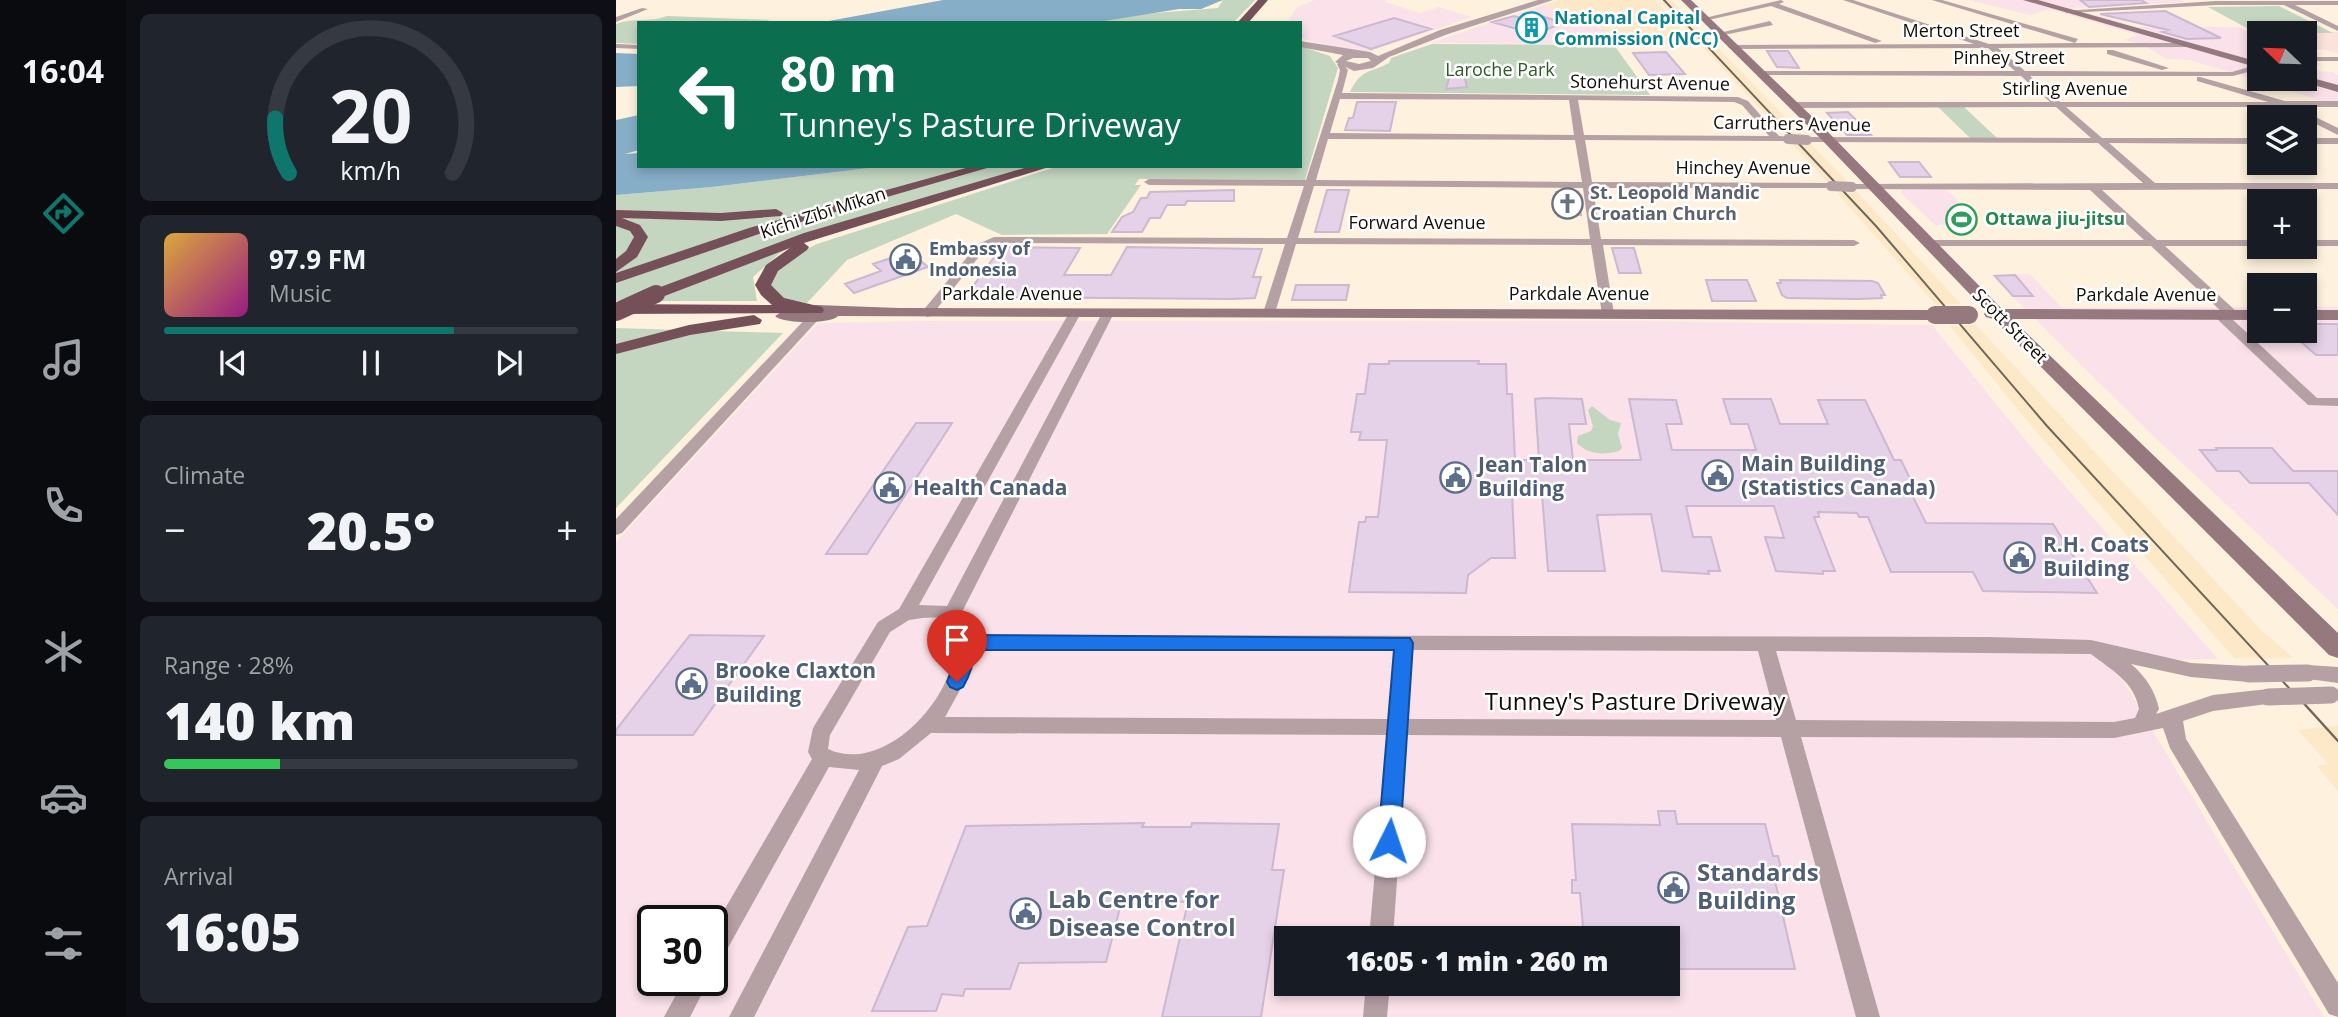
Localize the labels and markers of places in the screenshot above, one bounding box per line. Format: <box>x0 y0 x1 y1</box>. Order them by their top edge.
place label: National Capital Commission (NCC) <box>1554 5 1718 50</box>
building icon: National Capital Commission (NCC) <box>1514 11 1548 45</box>
place label: St. Leopold Mandic Croatian Church <box>1590 180 1759 225</box>
church icon: St. Leopold Mandic Croatian Church <box>1550 186 1584 220</box>
sports icon: Ottawa jiu-jitsu <box>1945 202 1979 236</box>
place label: Ottawa jiu-jitsu <box>1985 206 2125 230</box>
place label: Embassy of Indonesia <box>929 236 1031 281</box>
public building icon: Embassy of Indonesia <box>889 242 923 276</box>
place label: Main Building (Statistics Canada) <box>1741 449 1935 501</box>
place label: Jean Talon Building <box>1476 450 1587 502</box>
public building icon: Main Building (Statistics Canada) <box>1701 459 1735 493</box>
public building icon: Jean Talon Building <box>1438 460 1472 494</box>
public building icon: Health Canada <box>873 471 907 505</box>
place label: Health Canada <box>913 473 1067 501</box>
place label: R.H. Coats Building <box>2043 530 2149 582</box>
public building icon: R.H. Coats Building <box>2003 540 2037 574</box>
pin <box>927 610 987 682</box>
place label: Brooke Claxton Building <box>715 656 876 708</box>
public building icon: Brooke Claxton Building <box>675 666 709 700</box>
place label: Standards Building <box>1697 855 1819 916</box>
public building icon: Standards Building <box>1657 870 1691 904</box>
place label: Lab Centre for Disease Control <box>1048 882 1235 943</box>
public building icon: Lab Centre for Disease Control <box>1008 897 1042 931</box>

